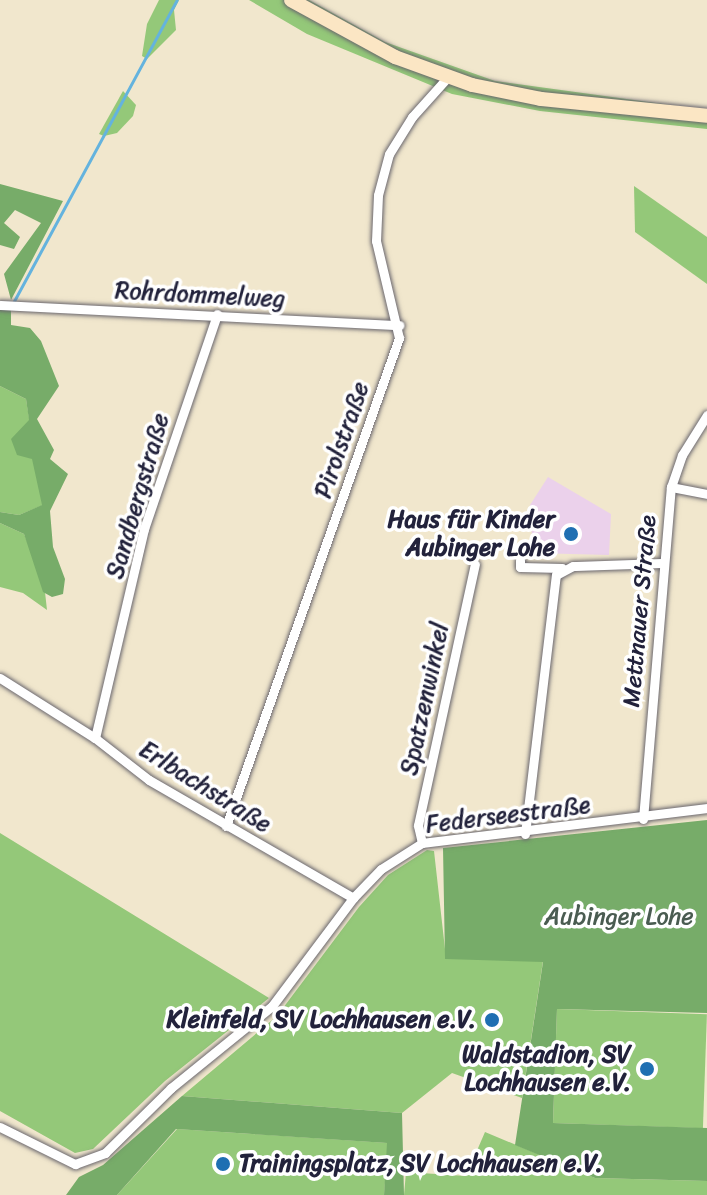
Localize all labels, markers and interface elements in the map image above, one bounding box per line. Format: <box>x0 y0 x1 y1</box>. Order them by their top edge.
street label: Rohrdommelweg <box>114 276 286 314</box>
street label: Pirolstraße <box>309 378 375 502</box>
street label: Sandbergstraße <box>101 410 175 582</box>
place label: Haus für Kinder Aubinger Lohe <box>387 506 555 562</box>
street label: Mettnauer Straße <box>617 513 663 709</box>
marker: Haus für Kinder Aubinger Lohe <box>562 525 580 543</box>
street label: Spatzenwinkel <box>395 620 455 778</box>
street label: Erlbachstraße <box>134 735 276 839</box>
street label: Federseestraße <box>424 791 592 839</box>
park label: Aubinger Lohe <box>544 903 694 931</box>
place label: Kleinfeld, SV Lochhausen e.V. <box>166 1006 476 1034</box>
marker: Kleinfeld, SV Lochhausen e.V. <box>483 1011 501 1029</box>
place label: Waldstadion, SV Lochhausen e.V. <box>462 1041 631 1097</box>
marker: Waldstadion, SV Lochhausen e.V. <box>638 1060 656 1078</box>
place label: Trainingsplatz, SV Lochhausen e.V. <box>239 1150 603 1178</box>
marker: Trainingsplatz, SV Lochhausen e.V. <box>214 1155 232 1173</box>

